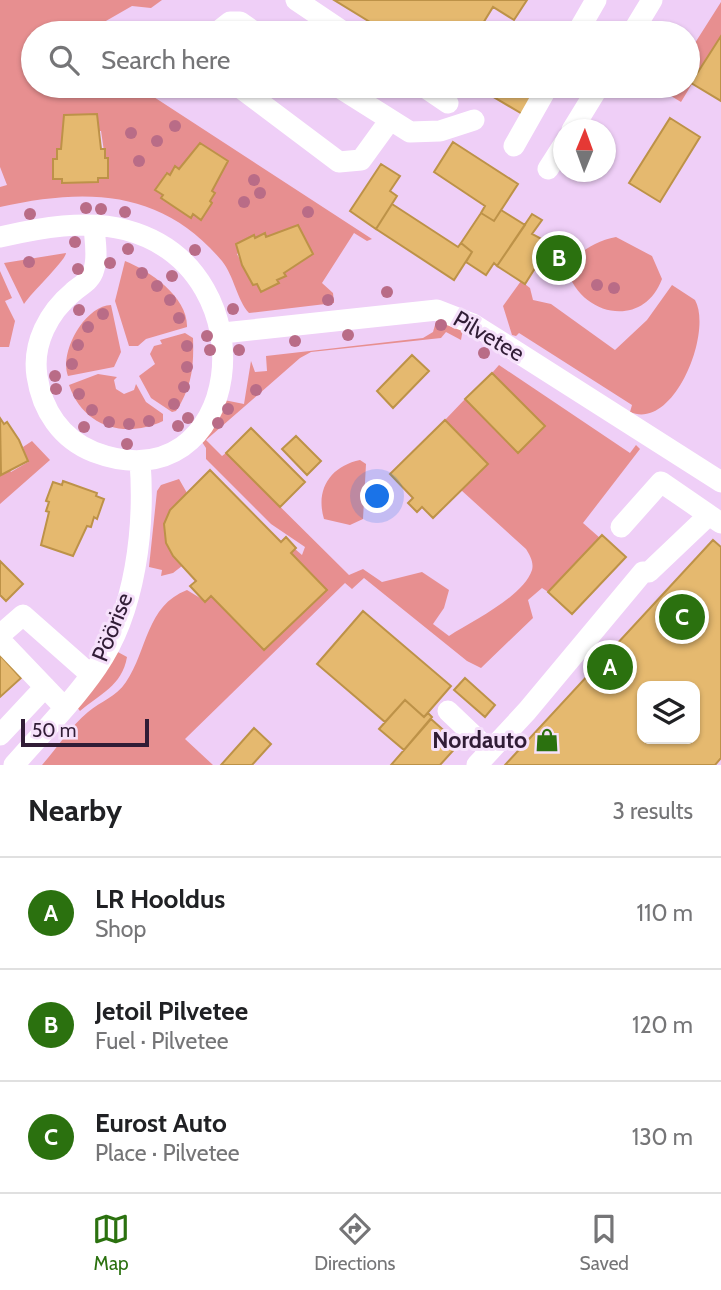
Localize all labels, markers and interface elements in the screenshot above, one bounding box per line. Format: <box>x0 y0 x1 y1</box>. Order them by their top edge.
search box <box>21 21 700 98</box>
icon: search <box>45 41 83 79</box>
text: Search here <box>101 44 230 76</box>
north arrow <box>553 119 616 182</box>
pin: B <box>536 232 582 284</box>
street label: Pilvetee <box>449 305 530 368</box>
your location <box>360 479 394 513</box>
street label: Pöörise <box>86 588 138 665</box>
pin: C <box>659 591 705 643</box>
pin: A <box>587 641 633 693</box>
map controls <box>637 681 700 744</box>
button: layers <box>637 681 700 744</box>
scale bar <box>21 716 149 748</box>
text: 50 m <box>32 719 76 742</box>
place label: Nordauto <box>432 726 527 754</box>
shop icon: Nordauto <box>533 726 561 754</box>
text: Nearby <box>28 792 122 829</box>
text: 3 results <box>612 797 693 825</box>
text: LR Hooldus <box>95 883 225 915</box>
text: A <box>44 899 58 927</box>
text: 110 m <box>637 899 693 927</box>
text: Shop <box>95 915 146 943</box>
text: Jetoil Pilvetee <box>95 995 248 1027</box>
text: B <box>44 1011 58 1039</box>
text: 120 m <box>632 1011 693 1039</box>
text: Fuel · Pilvetee <box>95 1027 228 1055</box>
text: Eurost Auto <box>95 1107 227 1139</box>
text: C <box>44 1123 58 1151</box>
text: 130 m <box>632 1123 693 1151</box>
text: Place · Pilvetee <box>95 1139 240 1167</box>
tab: Map <box>92 1210 130 1275</box>
tab: Directions <box>314 1210 395 1275</box>
tab: Saved <box>580 1210 629 1275</box>

